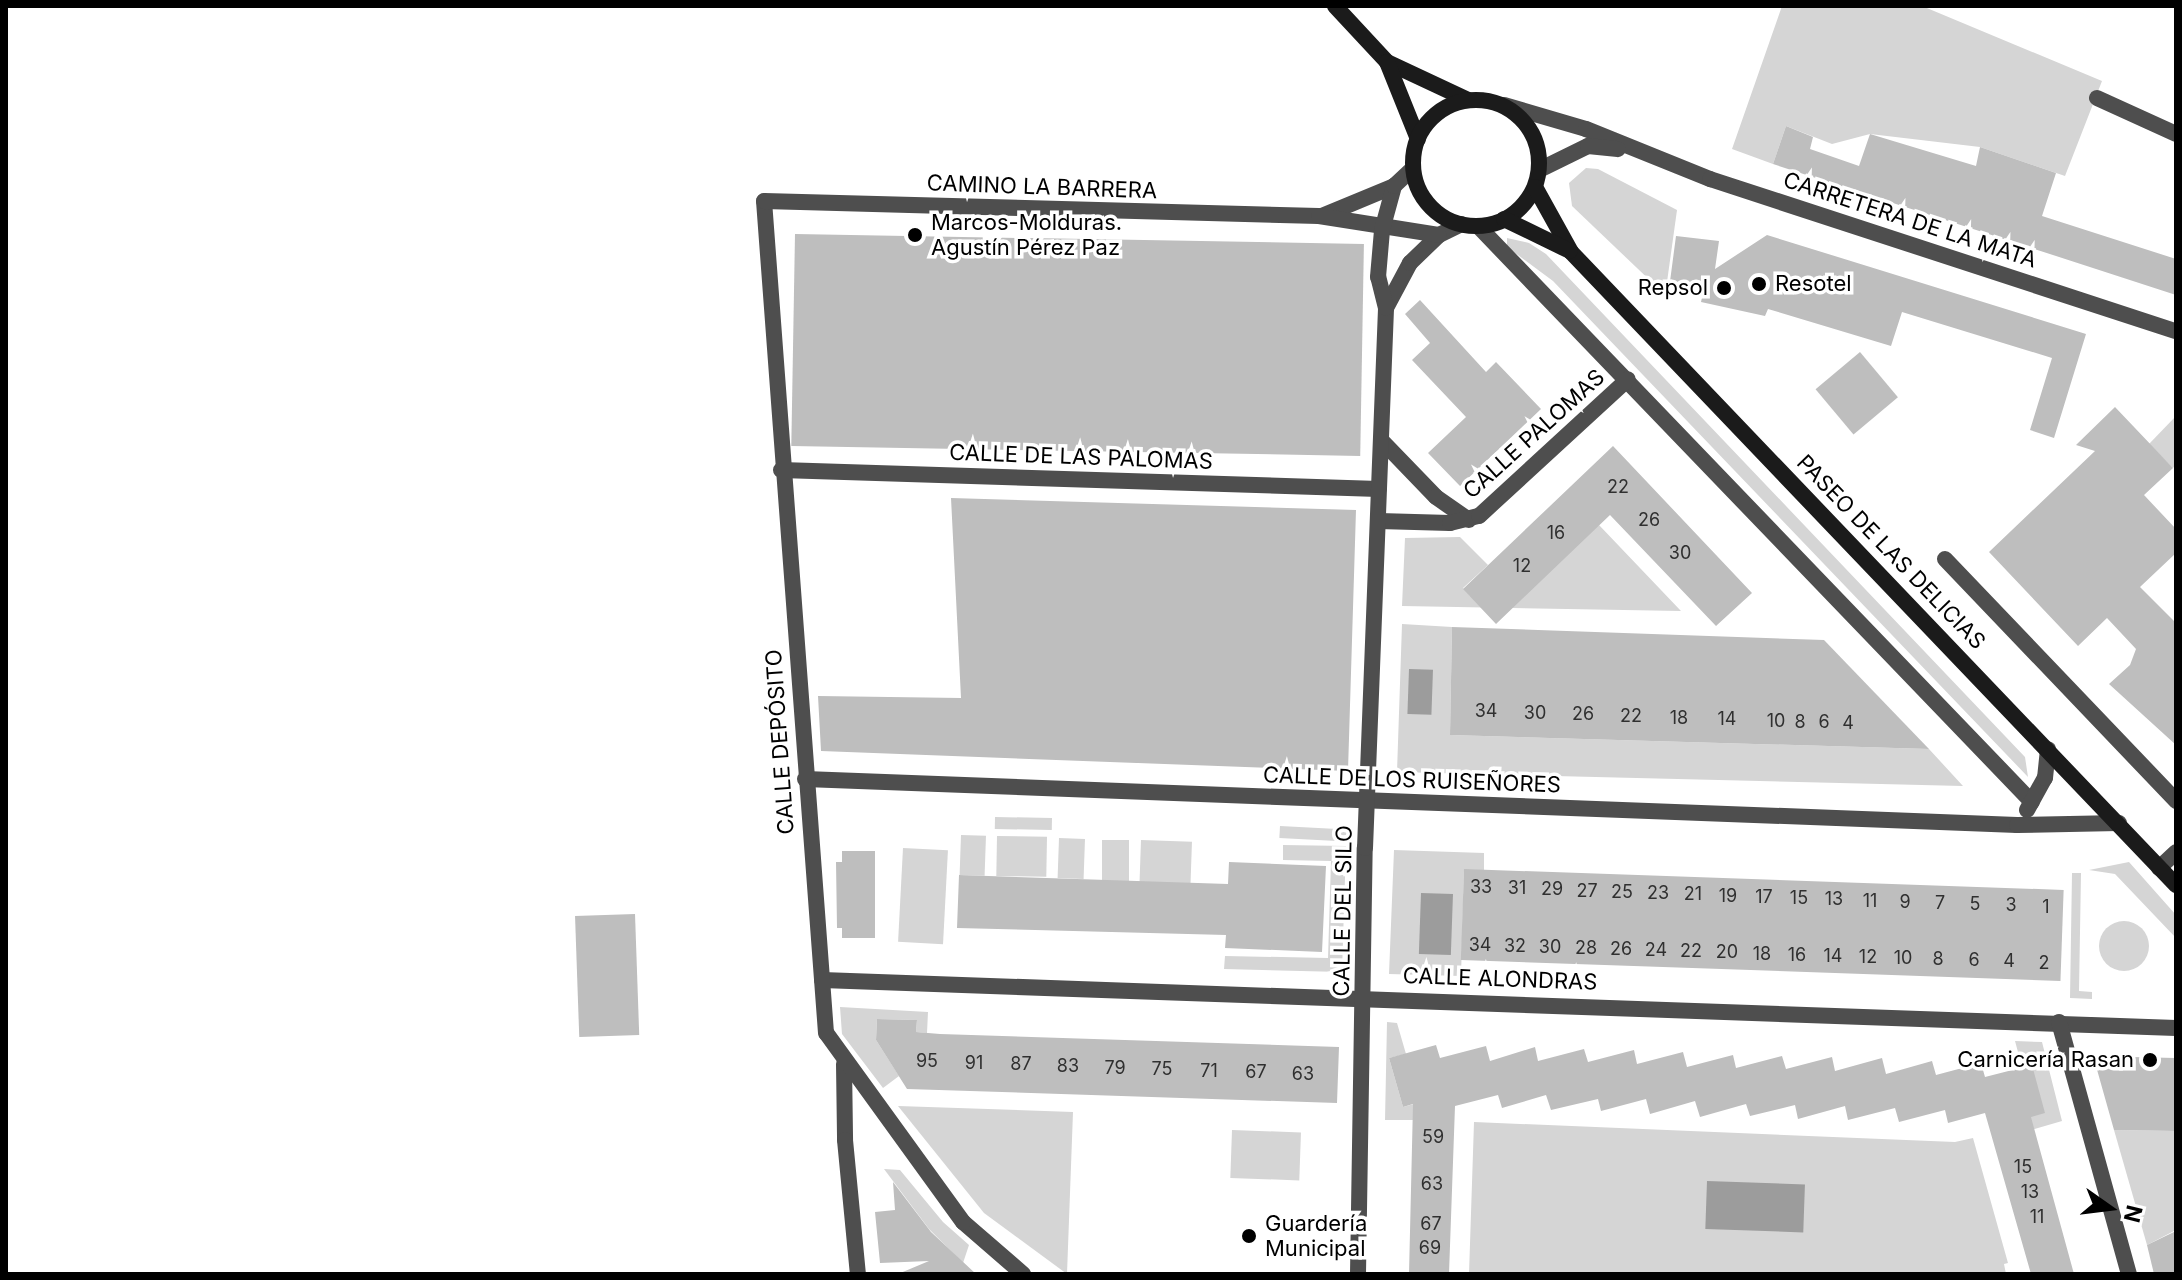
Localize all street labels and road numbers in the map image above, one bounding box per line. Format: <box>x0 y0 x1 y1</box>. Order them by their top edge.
street label: CARRETERA DE LA MATA <box>1780 166 2040 274</box>
street label: CAMINO LA BARRERA <box>926 170 1158 204</box>
street label: CALLE PALOMAS <box>1458 364 1610 504</box>
street label: CALLE DE LAS PALOMAS <box>949 439 1213 475</box>
street label: PASEO DE LAS DELICIAS <box>1791 449 1991 655</box>
street label: CALLE DEPÓSITO <box>760 649 800 835</box>
street label: CALLE DE LOS RUISEÑORES <box>1263 762 1561 798</box>
street label: CALLE DEL SILO <box>1328 825 1358 997</box>
street label: CALLE ALONDRAS <box>1402 962 1598 996</box>

